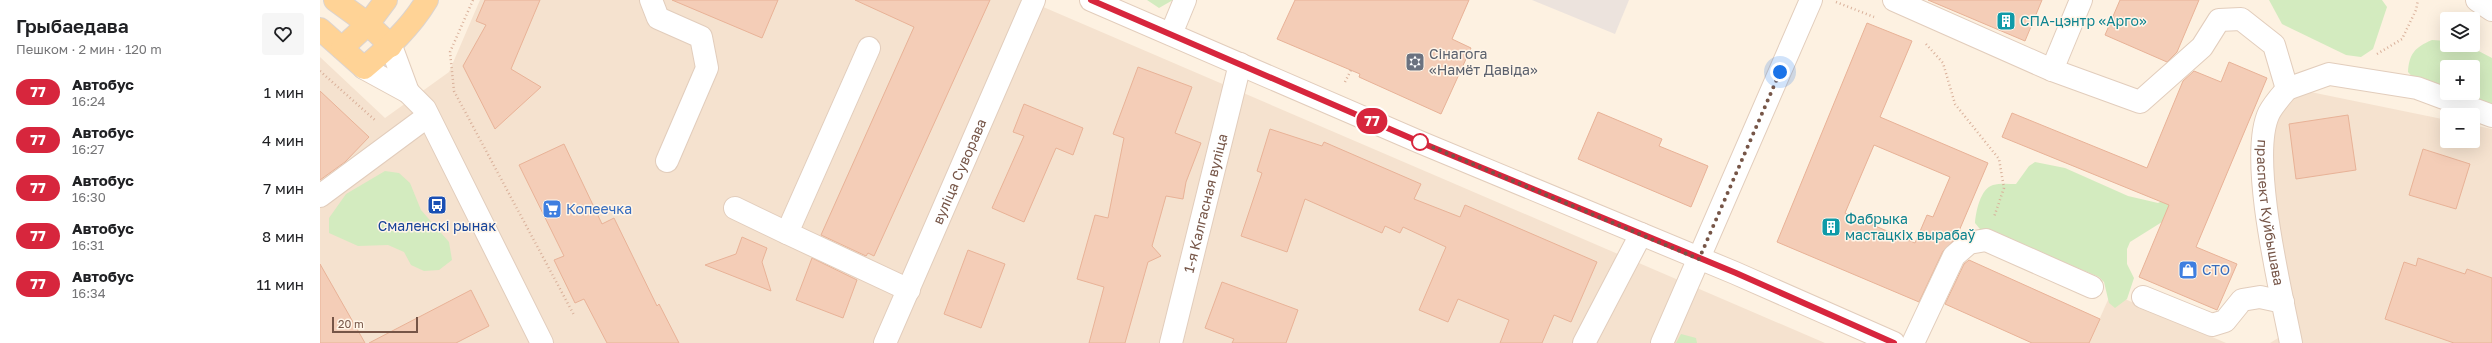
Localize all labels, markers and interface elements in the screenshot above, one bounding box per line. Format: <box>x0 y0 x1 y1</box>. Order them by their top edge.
building icon: СПА-цэнтр «Арго» <box>1995 10 2017 32</box>
place label: СПА-цэнтр «Арго» <box>2020 12 2147 29</box>
map controls <box>2440 12 2480 148</box>
button: layers <box>2440 12 2480 52</box>
button: heart <box>262 13 304 55</box>
text: Грыбаедава <box>16 14 129 37</box>
text: Пешком · 2 мин · 120 m <box>16 41 162 57</box>
place label: Сінагога «Намёт Давіда» <box>1429 45 1538 78</box>
synagogue icon: Сінагога «Намёт Давіда» <box>1404 51 1426 73</box>
button: + <box>2440 60 2480 100</box>
your location <box>1770 62 1790 82</box>
text: Автобус <box>72 75 134 93</box>
text: 77 <box>30 83 46 100</box>
text: 1 мин <box>264 83 304 101</box>
text: 16:24 <box>72 93 106 109</box>
line badge: 77 <box>1354 108 1390 134</box>
button: − <box>2440 108 2480 148</box>
text: 77 <box>1364 112 1380 129</box>
street label: вуліца Суворава <box>929 116 989 227</box>
text: Автобус <box>72 123 134 141</box>
text: 77 <box>30 131 46 148</box>
text: 4 мин <box>262 131 304 149</box>
street label: 1-я Калгасная вуліца <box>1180 132 1231 275</box>
unlabelled marker <box>1411 133 1429 151</box>
street label: праспект Куйбышава <box>2254 139 2288 287</box>
text: 16:27 <box>72 141 105 157</box>
text: Автобус <box>72 171 134 189</box>
text: 77 <box>30 179 46 196</box>
text: 7 мин <box>263 179 304 197</box>
text: 16:30 <box>72 189 106 205</box>
bus stop icon: Смаленскі рынак <box>426 194 448 216</box>
supermarket icon: Копеечка <box>541 198 563 220</box>
place label: Копеечка <box>566 200 632 217</box>
place label: Фабрыка мастацкіх вырабаў <box>1845 210 1975 243</box>
building icon: Фабрыка мастацкіх вырабаў <box>1820 216 1842 238</box>
place label: Смаленскі рынак <box>378 217 496 234</box>
text: Автобус <box>72 219 134 237</box>
text: 77 <box>30 227 46 244</box>
text: 8 мин <box>262 227 304 245</box>
text: 16:31 <box>72 237 104 253</box>
shop icon: СТО <box>2177 259 2199 281</box>
place label: СТО <box>2202 261 2230 278</box>
text: Автобус <box>72 267 134 285</box>
text: 77 <box>30 275 46 292</box>
text: 11 мин <box>257 275 304 293</box>
text: 16:34 <box>72 285 106 301</box>
scale bar <box>332 315 418 334</box>
text: 20 m <box>338 317 364 330</box>

